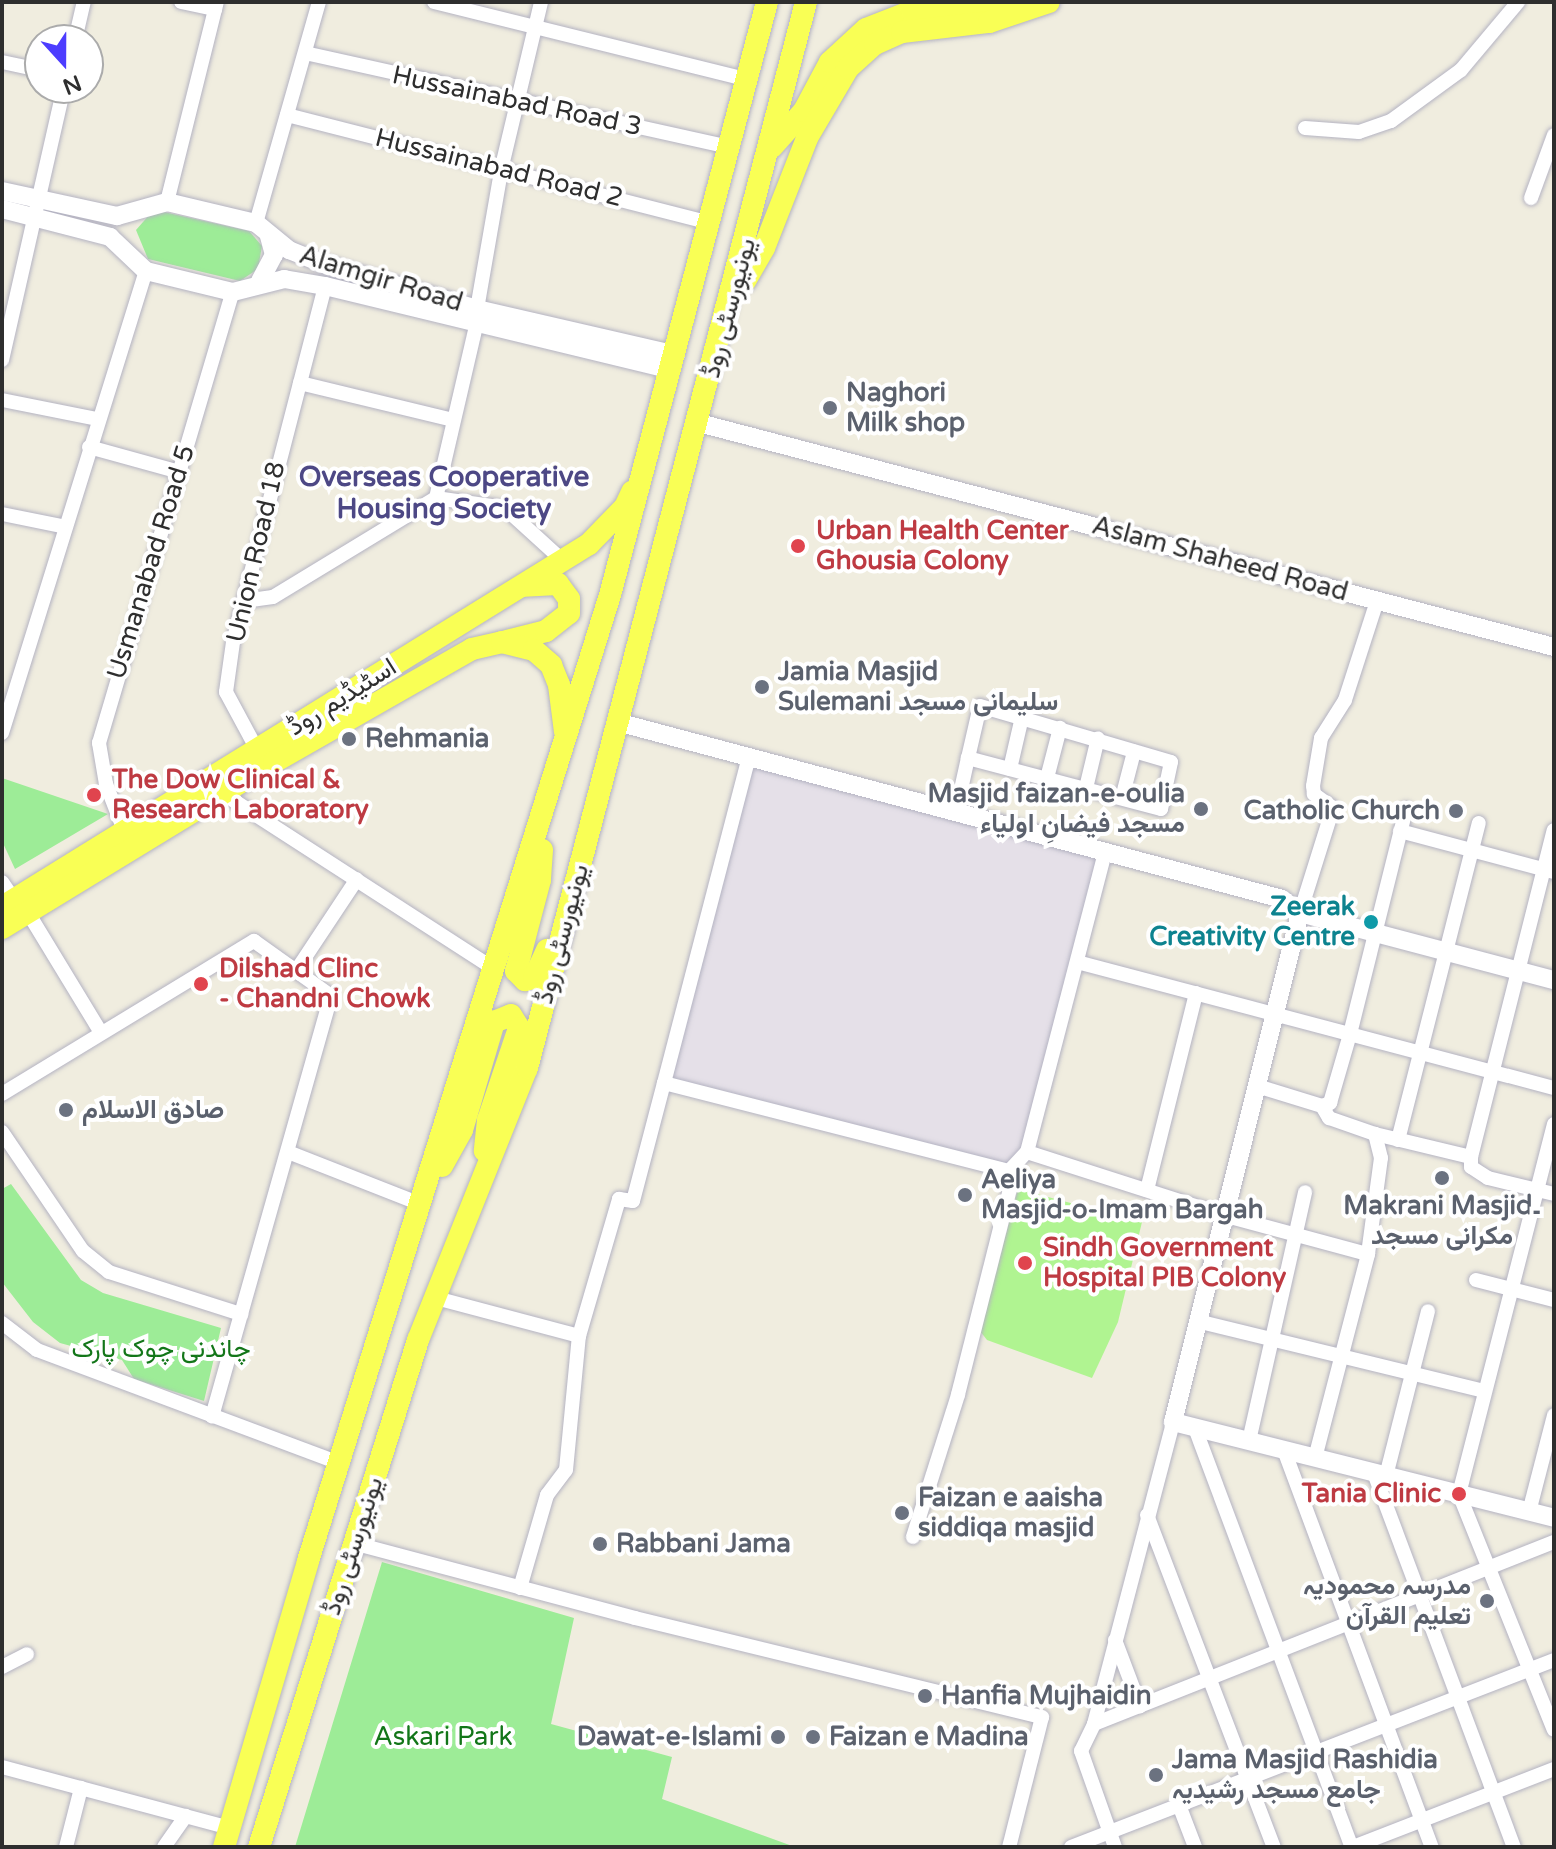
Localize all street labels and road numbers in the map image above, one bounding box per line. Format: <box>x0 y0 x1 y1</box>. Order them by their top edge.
street label: Hussainabad Road 3 <box>389 59 645 143</box>
street label: Hussainabad Road 2 <box>372 122 626 214</box>
street label: یونیورسٹی روڈ <box>695 235 763 381</box>
street label: Alamgir Road <box>296 239 466 319</box>
street label: Usmanabad Road 5 <box>101 441 201 683</box>
street label: Union Road 18 <box>220 459 292 645</box>
street label: Aslam Shaheed Road <box>1089 510 1351 608</box>
street label: اسٹیڈیم روڈ <box>282 651 402 743</box>
street label: یونیورسٹی روڈ <box>528 861 596 1007</box>
street label: یونیورسٹی روڈ <box>316 1473 390 1619</box>

